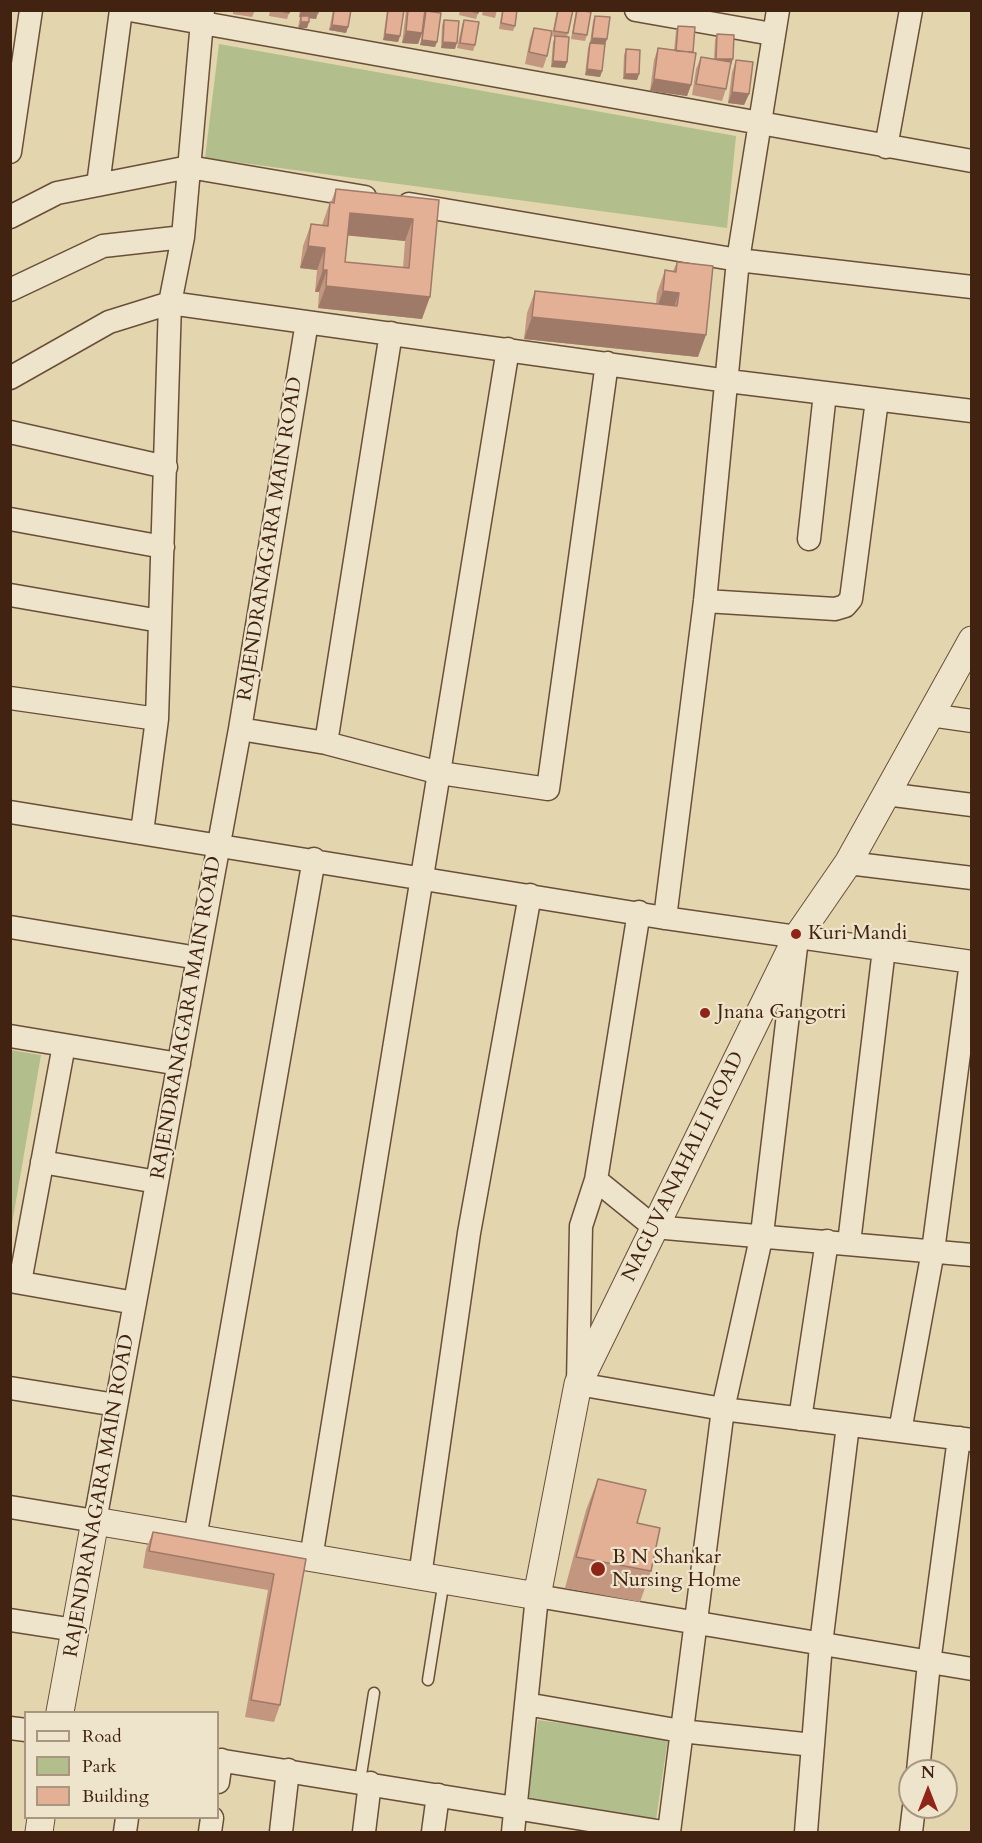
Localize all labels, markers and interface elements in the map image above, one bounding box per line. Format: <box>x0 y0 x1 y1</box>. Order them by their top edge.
street label: RAJENDRANAGARA MAIN ROAD <box>234 375 308 703</box>
street label: RAJENDRANAGARA MAIN ROAD <box>147 855 227 1181</box>
place label: Kuri Mandi <box>808 922 907 946</box>
marker: Kuri Mandi <box>789 927 803 941</box>
place label: Jnana Gangotri <box>717 1001 846 1025</box>
marker: Jnana Gangotri <box>698 1006 712 1020</box>
street label: NAGUVANAHALLI ROAD <box>618 1048 750 1286</box>
street label: RAJENDRANAGARA MAIN ROAD <box>60 1333 140 1659</box>
place label: B N Shankar Nursing Home <box>612 1546 741 1593</box>
marker: B N Shankar Nursing Home <box>589 1560 607 1578</box>
legend <box>24 1711 219 1819</box>
text: Road <box>82 1724 122 1749</box>
text: Park <box>82 1754 117 1779</box>
north arrow <box>898 1759 958 1819</box>
text: N <box>921 1762 935 1784</box>
text: Building <box>82 1784 149 1809</box>

